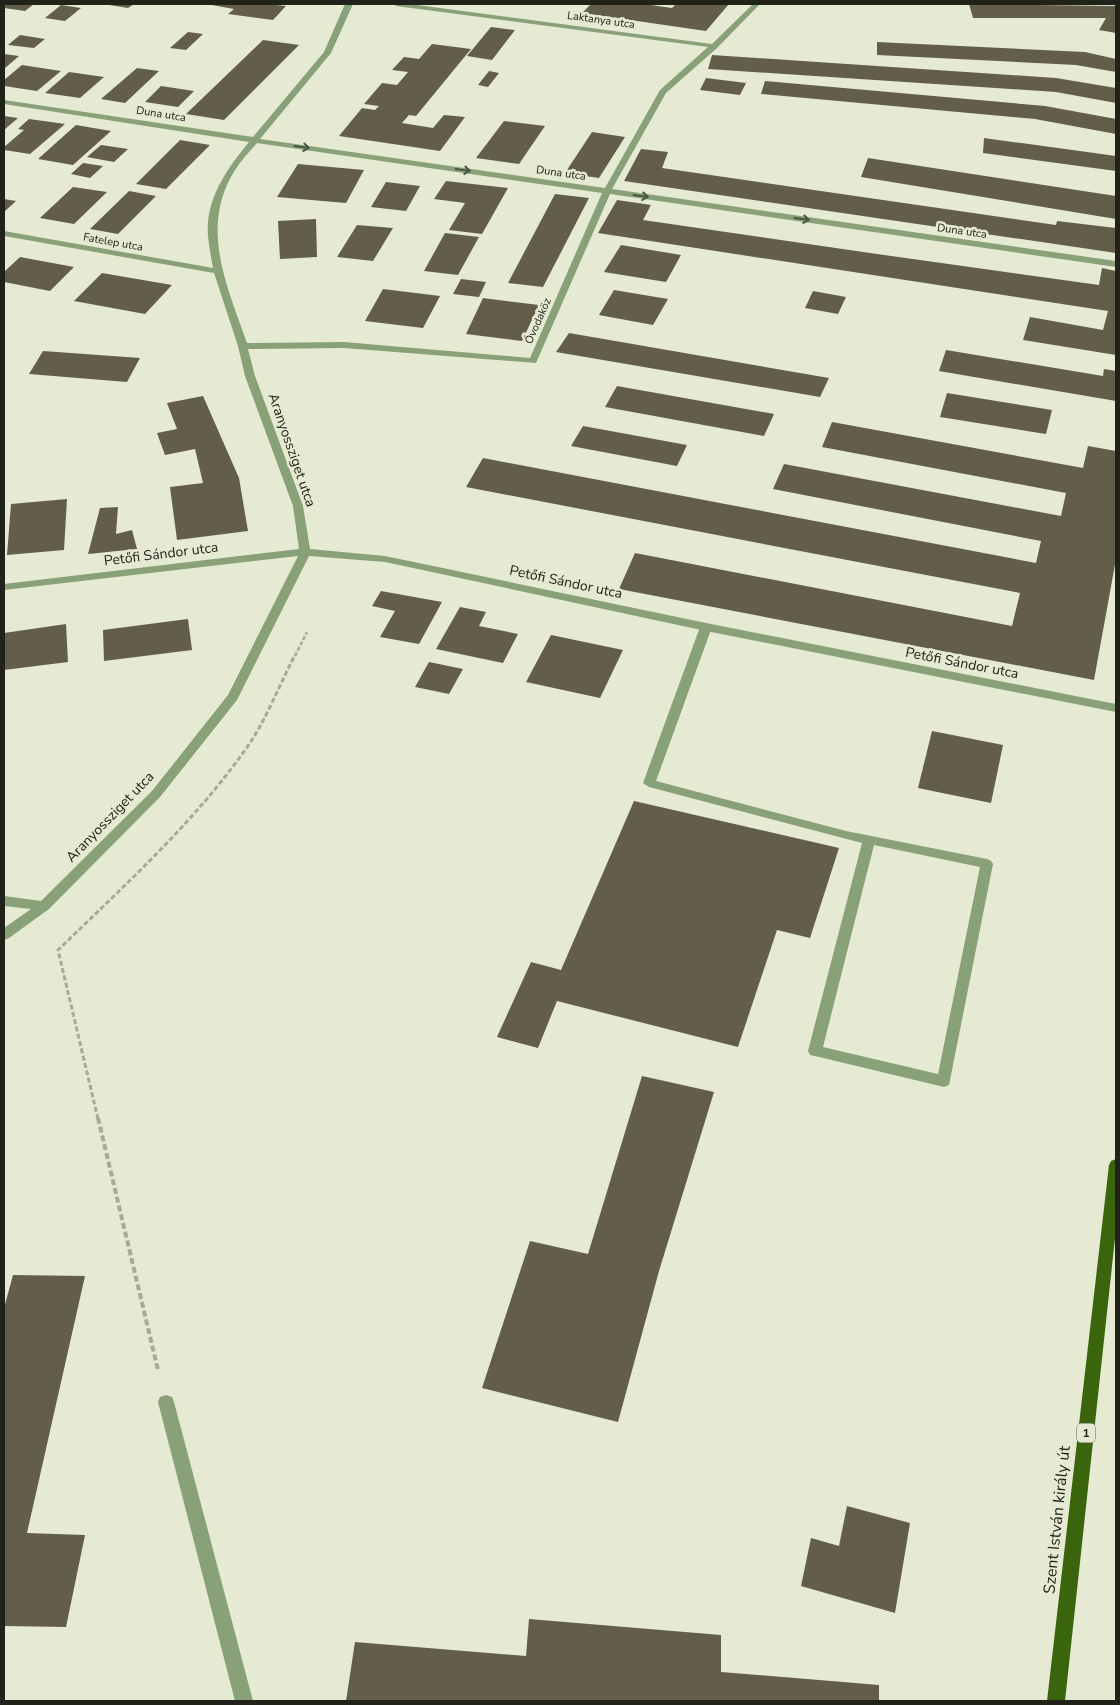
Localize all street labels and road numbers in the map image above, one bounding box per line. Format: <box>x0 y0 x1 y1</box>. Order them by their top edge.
street label: Laktanya utca <box>566 8 636 32</box>
street label: Duna utca <box>135 103 187 125</box>
street label: Duna utca <box>535 162 587 184</box>
street label: Duna utca <box>936 220 988 242</box>
street label: Fatelep utca <box>82 229 144 255</box>
street label: Óvodaköz <box>520 295 555 346</box>
street label: Aranyossziget utca <box>264 391 320 509</box>
street label: Petőfi Sándor utca <box>103 538 219 570</box>
street label: Petőfi Sándor utca <box>508 561 624 603</box>
street label: Petőfi Sándor utca <box>904 643 1020 683</box>
street label: Aranyossziget utca <box>62 768 158 866</box>
road number: 1 <box>1077 1424 1095 1442</box>
street label: Szent István király út <box>1038 1444 1076 1595</box>

